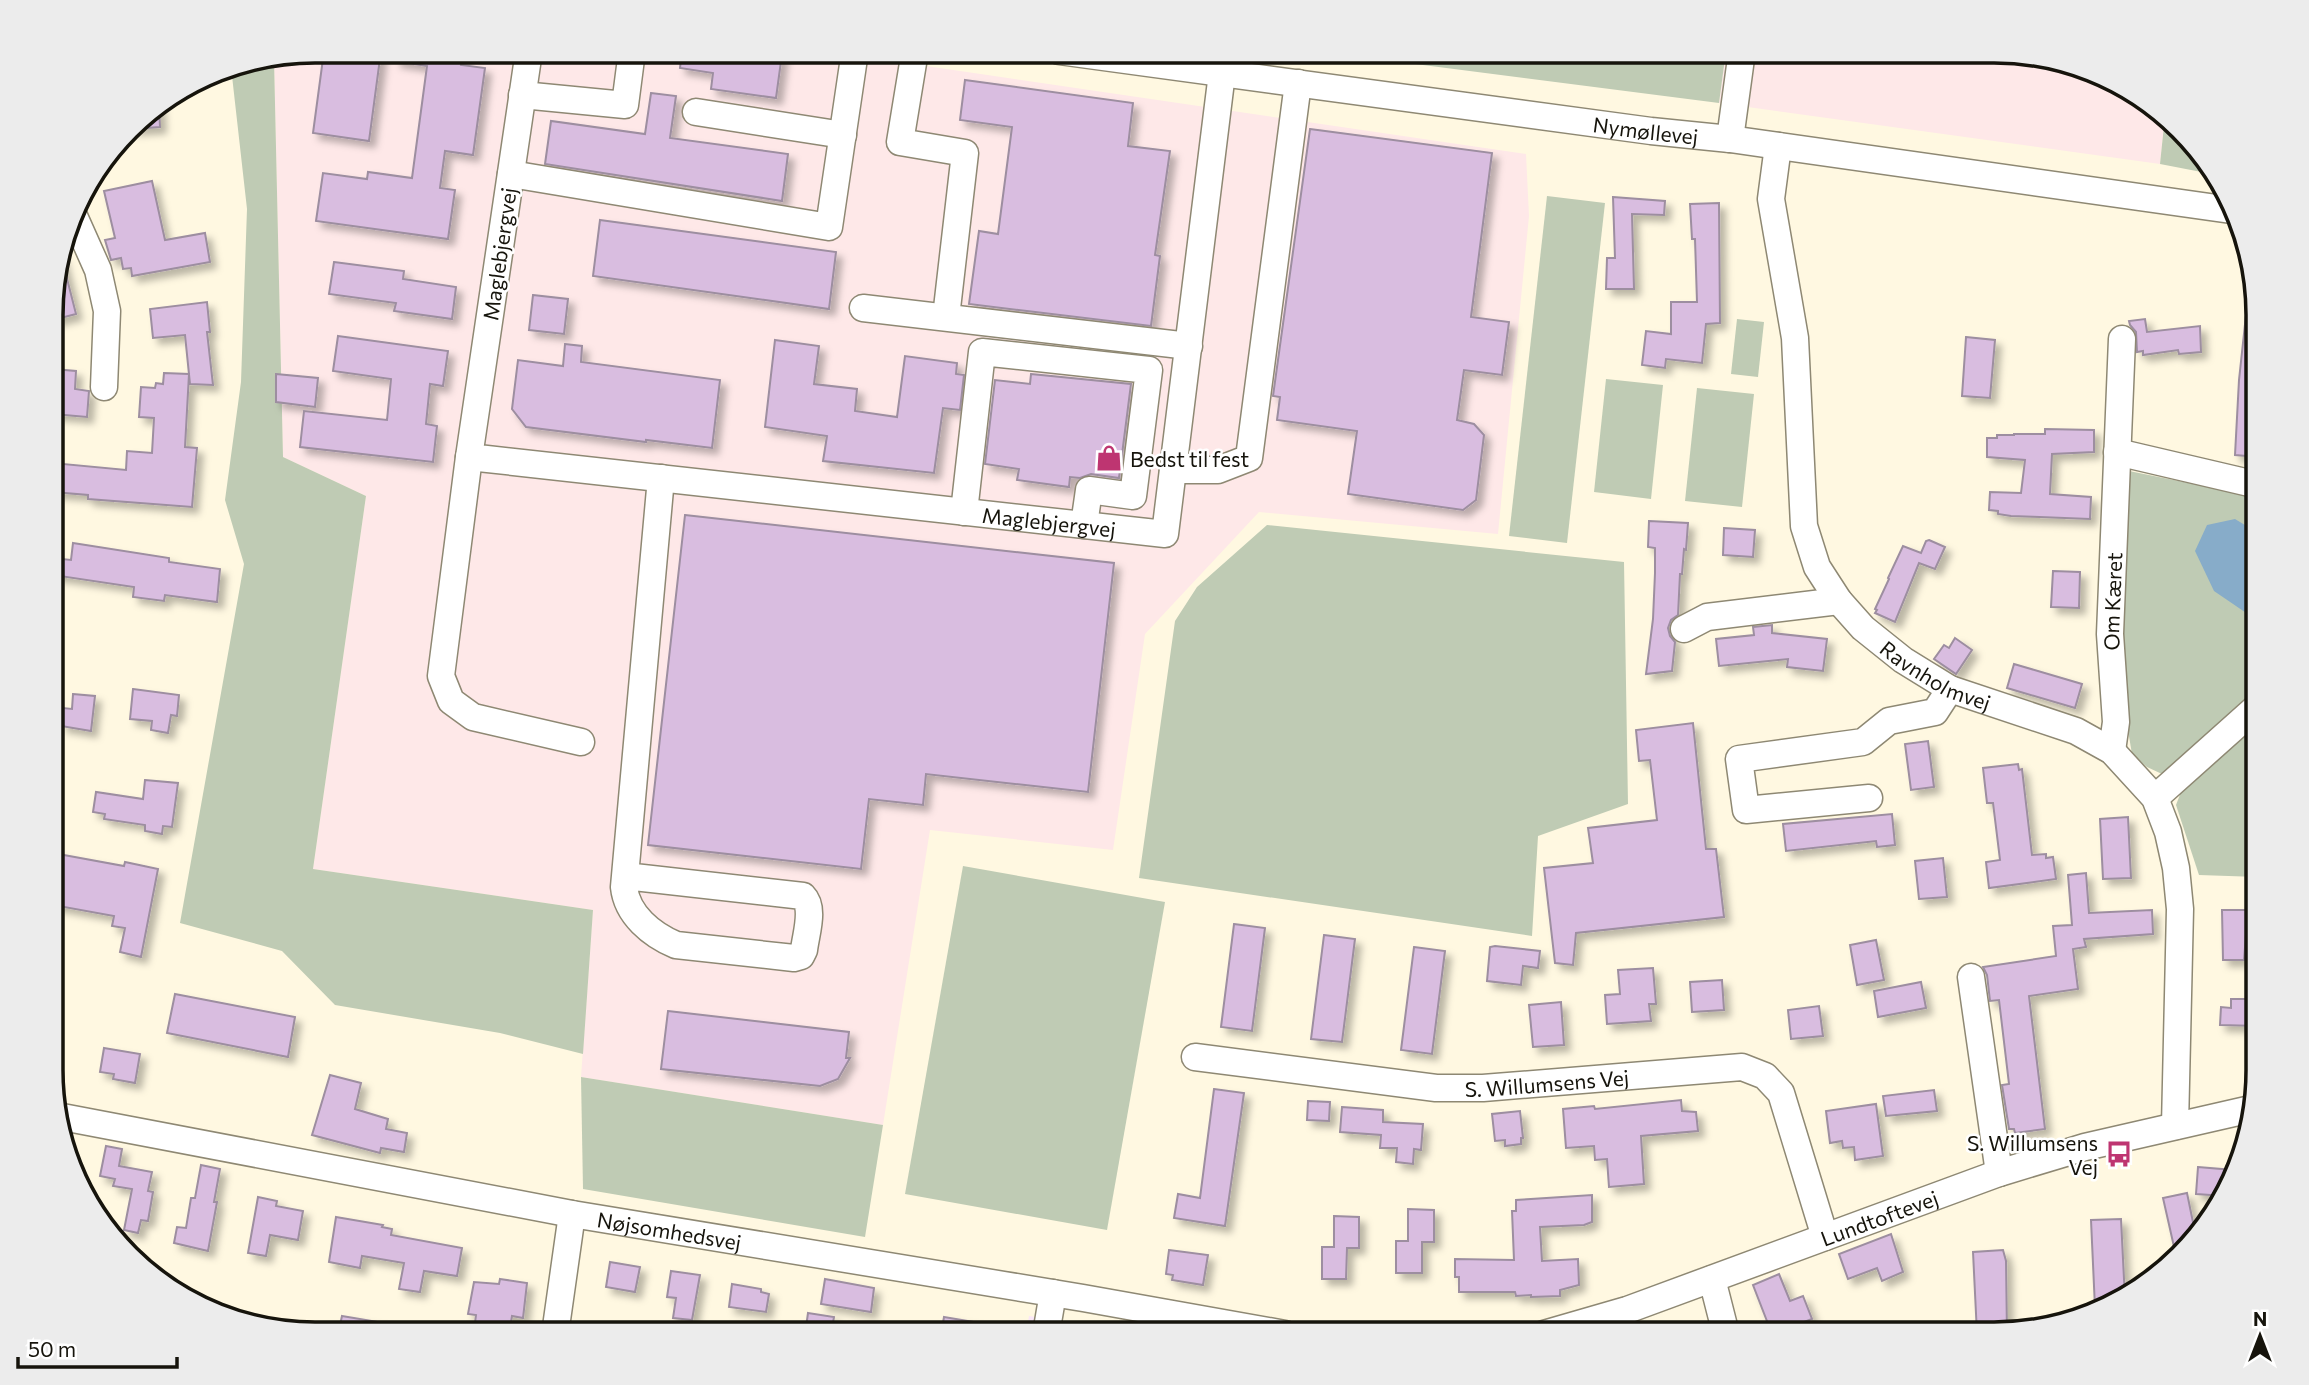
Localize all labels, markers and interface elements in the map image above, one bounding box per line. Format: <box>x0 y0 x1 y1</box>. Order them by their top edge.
street label: Nymøllevej <box>1592 111 1700 148</box>
street label: Maglebjergvej <box>477 186 521 322</box>
shop icon: Bedst til fest <box>1094 443 1124 473</box>
place label: Bedst til fest <box>1130 446 1249 471</box>
street label: Maglebjergvej <box>981 501 1117 541</box>
street label: Om Kæret <box>2097 552 2126 651</box>
street label: Ravnholmvej <box>1876 635 1994 714</box>
street label: S. Willumsens Vej <box>1465 1064 1630 1101</box>
place label: S. Willumsens Vej <box>1967 1130 2098 1179</box>
bus stop icon: S. Willumsens Vej <box>2104 1139 2134 1169</box>
street label: Lundtoftevej <box>1817 1184 1941 1250</box>
street label: Nøjsomhedsvej <box>596 1206 743 1254</box>
north arrow <box>2225 1301 2295 1371</box>
text: N <box>2253 1307 2267 1330</box>
scale bar <box>18 1326 177 1370</box>
text: 50 m <box>28 1336 76 1361</box>

